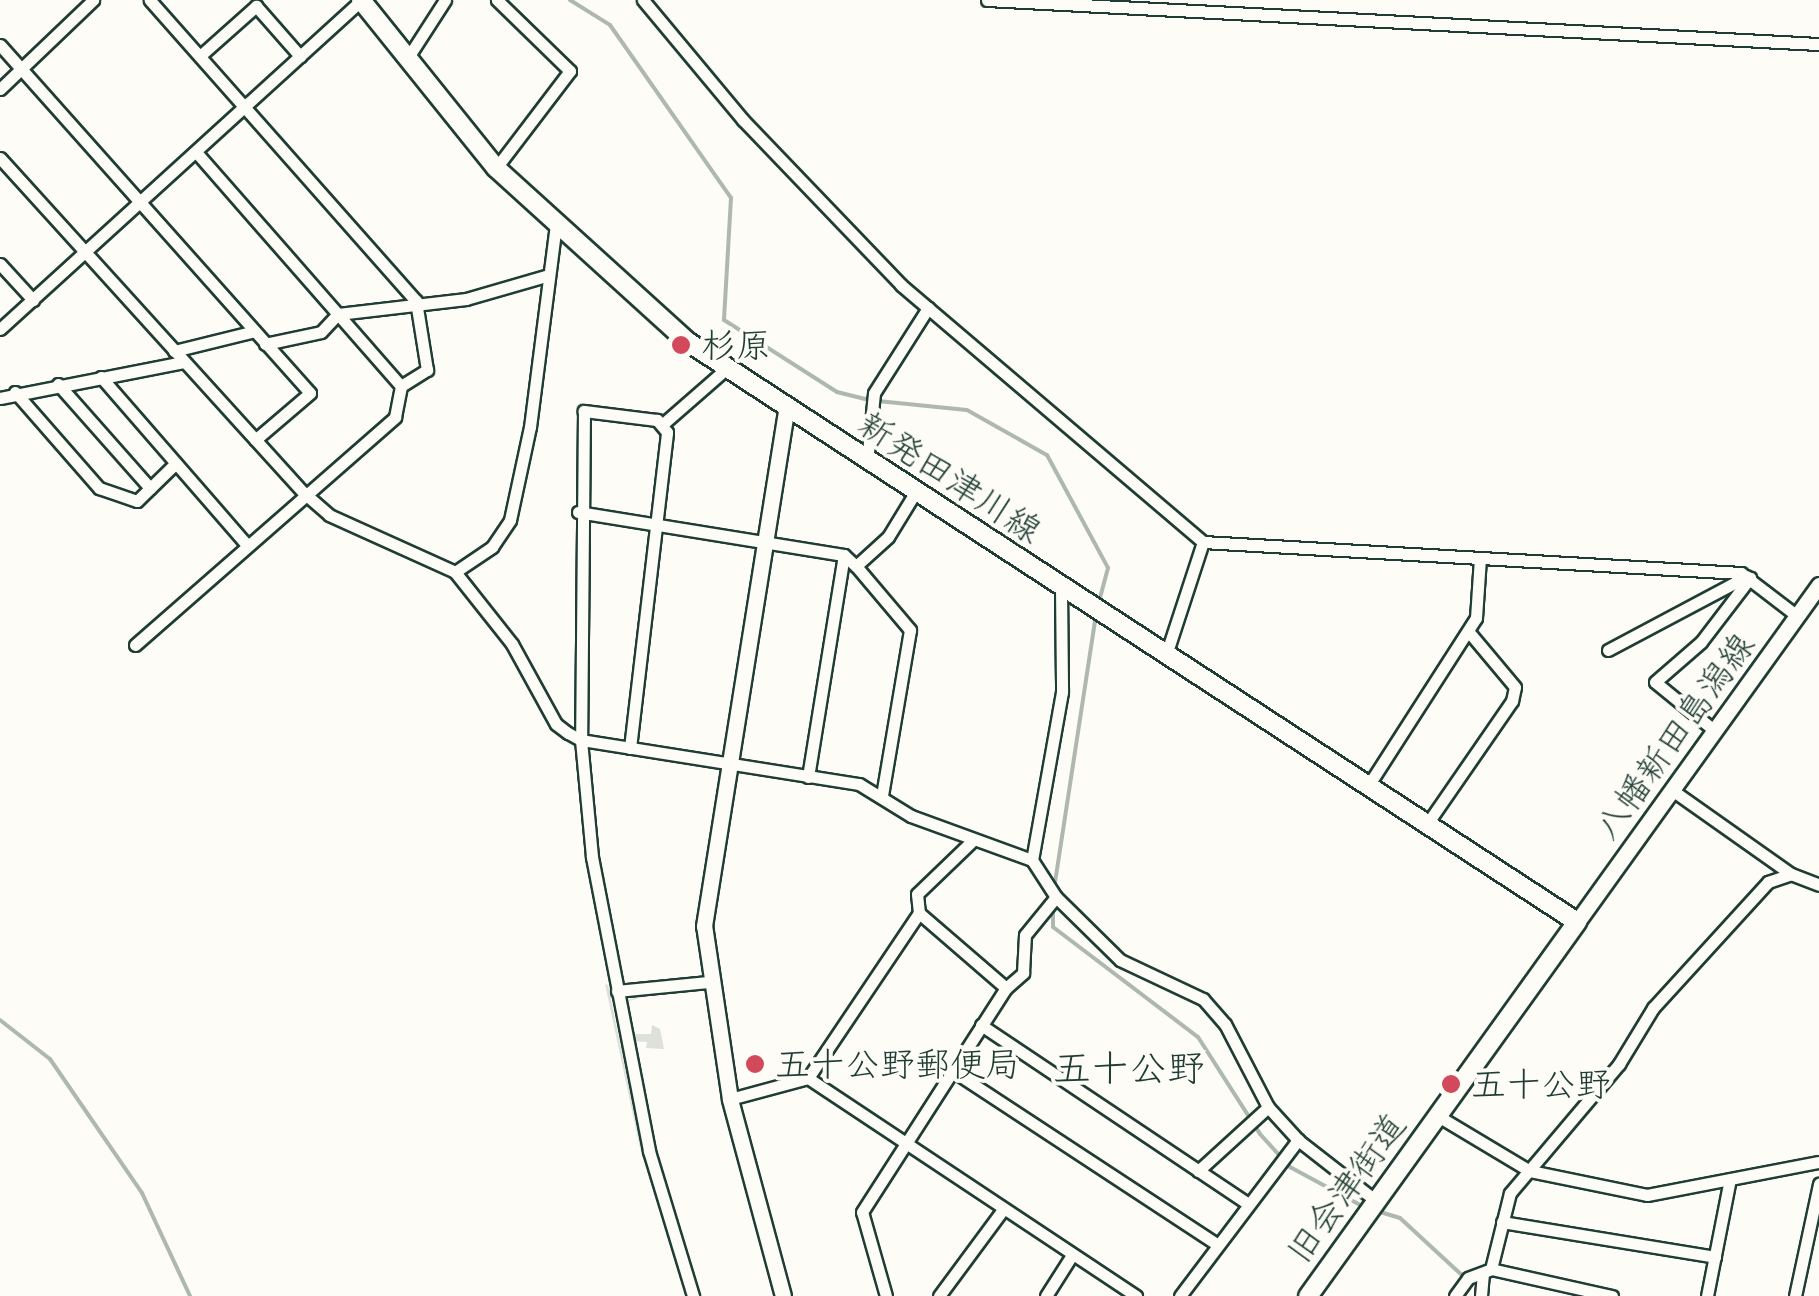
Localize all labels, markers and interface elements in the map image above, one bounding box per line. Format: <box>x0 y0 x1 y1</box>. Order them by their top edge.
place label: 杉原 <box>701 324 771 366</box>
marker: 杉原 <box>670 334 692 356</box>
street label: 新発田津川線 <box>851 402 1049 552</box>
street label: 八幡新田島潟線 <box>1585 625 1763 847</box>
place label: 五十公野郵便局 <box>775 1043 1020 1085</box>
district label: 五十公野 <box>1053 1045 1205 1091</box>
marker: 五十公野郵便局 <box>744 1053 766 1075</box>
place label: 五十公野 <box>1471 1063 1611 1105</box>
marker: 五十公野 <box>1440 1073 1462 1095</box>
street label: 旧会津街道 <box>1278 1105 1414 1271</box>

